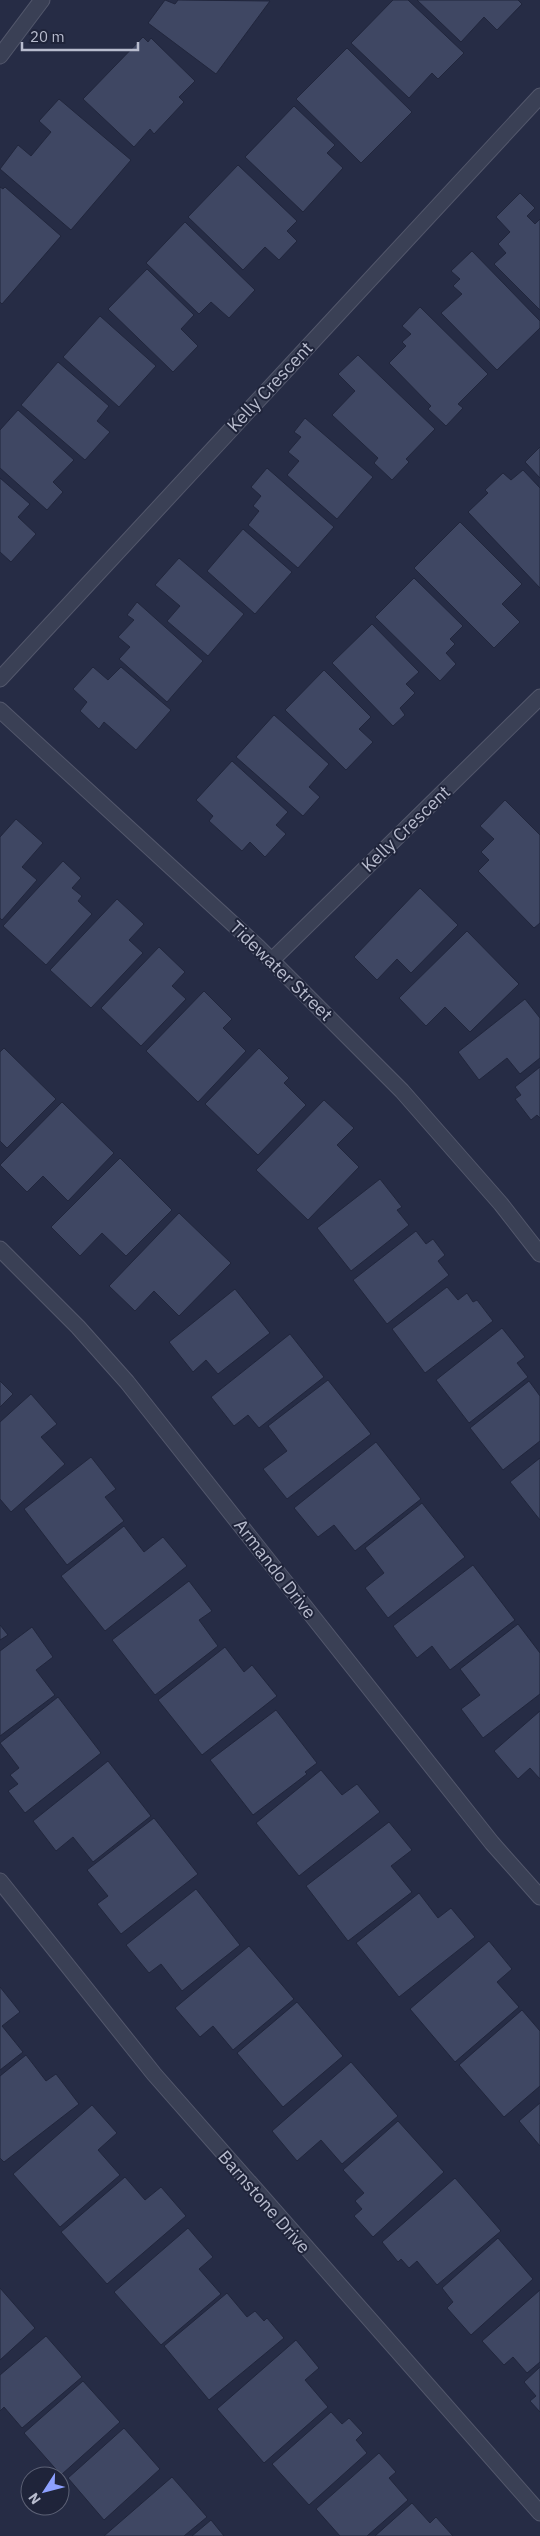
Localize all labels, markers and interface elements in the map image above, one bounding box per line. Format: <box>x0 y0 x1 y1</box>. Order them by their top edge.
scale bar <box>22 20 139 52</box>
text: 20 m <box>30 27 65 46</box>
street label: Kelly Crescent <box>222 337 317 437</box>
street label: Kelly Crescent <box>356 780 455 877</box>
street label: Tidewater Street <box>225 916 338 1026</box>
street label: Armando Drive <box>229 1514 322 1623</box>
street label: Barnstone Drive <box>213 2145 316 2258</box>
north arrow <box>20 2466 70 2516</box>
text: N <box>24 2489 45 2508</box>

